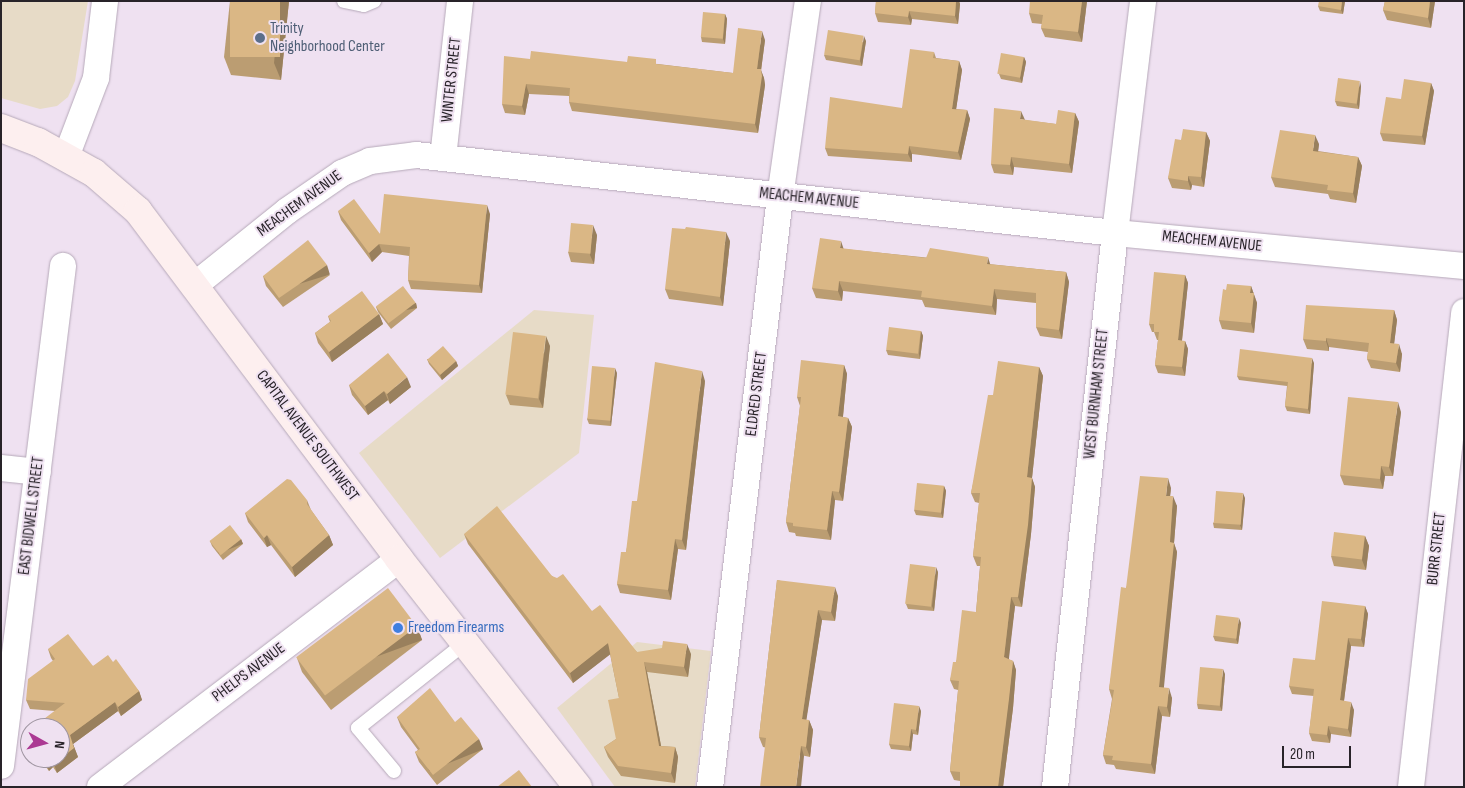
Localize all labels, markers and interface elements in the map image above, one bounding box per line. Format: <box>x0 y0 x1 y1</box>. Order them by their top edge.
place label: Trinity Neighborhood Center <box>270 19 385 57</box>
marker: Trinity Neighborhood Center <box>254 32 266 44</box>
street label: WINTER STREET <box>438 37 466 123</box>
street label: MEACHEM AVENUE <box>254 167 346 241</box>
street label: MEACHEM AVENUE <box>758 184 860 214</box>
street label: MEACHEM AVENUE <box>1161 227 1263 257</box>
street label: WEST BURNHAM STREET <box>1081 328 1113 460</box>
street label: ELDRED STREET <box>742 351 772 437</box>
street label: CAPITAL AVENUE SOUTHWEST <box>252 367 362 505</box>
street label: EAST BIDWELL STREET <box>15 456 49 576</box>
street label: BURR STREET <box>1424 512 1450 586</box>
place label: Freedom Firearms <box>408 618 504 638</box>
marker: Freedom Firearms <box>392 622 404 634</box>
street label: PHELPS AVENUE <box>209 639 289 707</box>
north arrow <box>20 718 70 768</box>
scale bar <box>1285 736 1354 768</box>
text: N <box>51 740 68 750</box>
text: 20 m <box>1290 745 1315 764</box>

